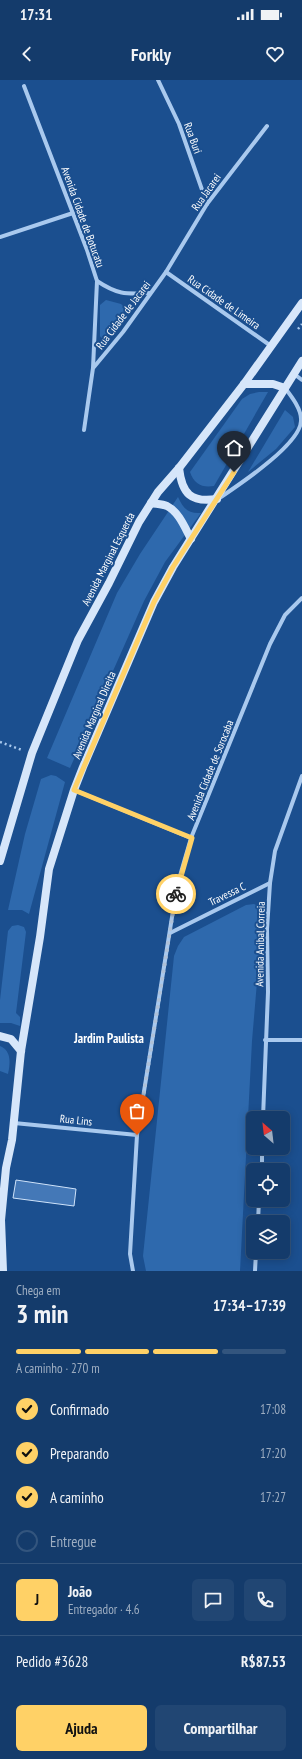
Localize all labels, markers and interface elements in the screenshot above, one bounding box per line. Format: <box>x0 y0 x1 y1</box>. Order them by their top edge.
text: 17:31 <box>20 5 52 24</box>
icon: back <box>16 43 38 65</box>
text: Forkly <box>131 43 171 66</box>
icon: heart <box>264 43 286 65</box>
street label: Rua Buri <box>181 120 205 156</box>
street label: Avenida Cidade de Botucatu <box>58 165 108 269</box>
street label: Rua Jacarei <box>188 171 224 213</box>
street label: Rua Cidade de Limeira <box>185 272 263 332</box>
street label: Rua Cidade de Jacarei <box>93 278 153 352</box>
pin <box>217 431 251 472</box>
icon: home <box>223 437 245 459</box>
street label: Avenida Marginal Esquerda <box>78 510 138 608</box>
street label: Avenida Marginal Direita <box>69 669 119 761</box>
street label: Avenida Cidade de Sorocaba <box>183 718 237 822</box>
courier <box>156 874 196 914</box>
street label: Travessa C <box>206 879 248 909</box>
icon: bike <box>165 883 187 905</box>
street label: Avenida Anibal Correia <box>252 901 268 987</box>
district label: Jardim Paulista <box>73 1030 144 1047</box>
pin <box>120 1094 154 1135</box>
icon: bag <box>126 1100 148 1122</box>
street label: Rua Lins <box>59 1111 93 1129</box>
north arrow <box>246 1111 290 1155</box>
map controls <box>246 1111 290 1259</box>
button: locate <box>246 1163 290 1207</box>
button: layers <box>246 1215 290 1259</box>
text: Chega em <box>16 1282 60 1299</box>
text: 17:34–17:39 <box>213 1296 286 1315</box>
text: 3 min <box>16 1297 69 1330</box>
text: A caminho · 270 m <box>16 1360 100 1377</box>
icon: check <box>16 1398 38 1420</box>
text: Confirmado <box>50 1400 109 1419</box>
text: 17:08 <box>260 1401 286 1418</box>
icon: check <box>16 1442 38 1464</box>
text: Preparando <box>50 1444 109 1463</box>
text: 17:20 <box>260 1445 286 1462</box>
icon: check <box>16 1486 38 1508</box>
text: A caminho <box>50 1488 104 1507</box>
text: 17:27 <box>260 1489 286 1506</box>
text: Entregue <box>50 1532 97 1551</box>
button: chat <box>192 1579 234 1621</box>
button: phone <box>244 1579 286 1621</box>
text: João <box>68 1582 92 1601</box>
text: J <box>35 1590 39 1609</box>
text: Entregador · 4.6 <box>68 1601 140 1618</box>
text: Pedido #3628 <box>16 1652 88 1671</box>
text: R$87.53 <box>241 1652 286 1671</box>
button: Ajuda <box>16 1705 147 1751</box>
button: Compartilhar <box>155 1705 286 1751</box>

